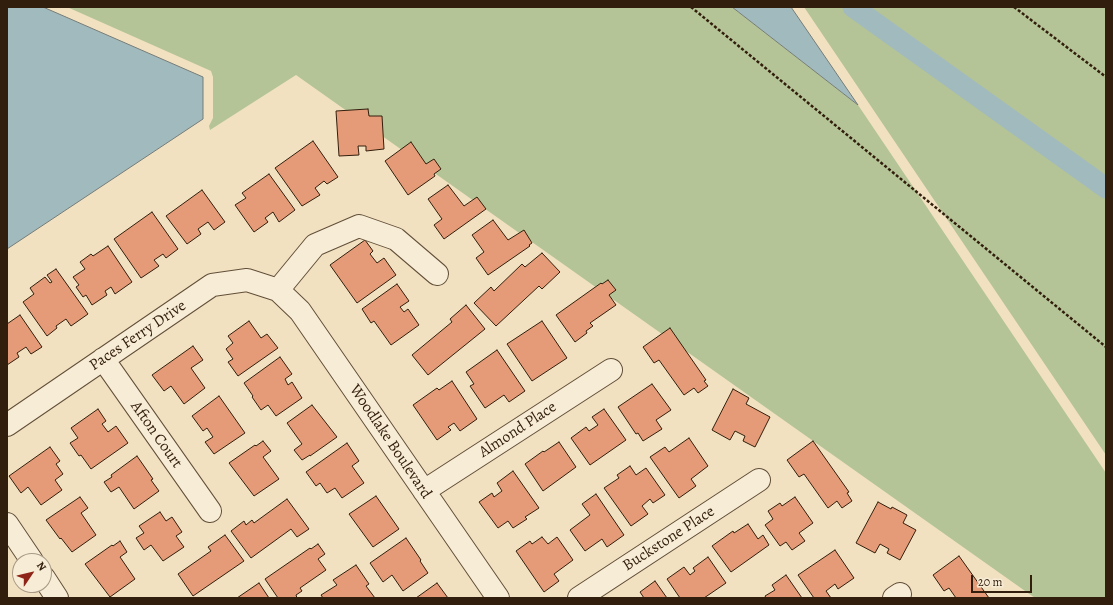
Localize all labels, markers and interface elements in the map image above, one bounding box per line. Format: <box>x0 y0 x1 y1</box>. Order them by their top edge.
street label: Paces Ferry Drive <box>86 297 190 375</box>
street label: Woodlake Boulevard <box>345 381 435 503</box>
street label: Afton Court <box>126 398 186 472</box>
street label: Almond Place <box>476 398 560 462</box>
street label: Buckstone Place <box>619 502 719 576</box>
north arrow <box>12 553 52 593</box>
text: N <box>33 559 50 574</box>
scale bar <box>973 567 1034 593</box>
text: 20 m <box>978 574 1002 590</box>

